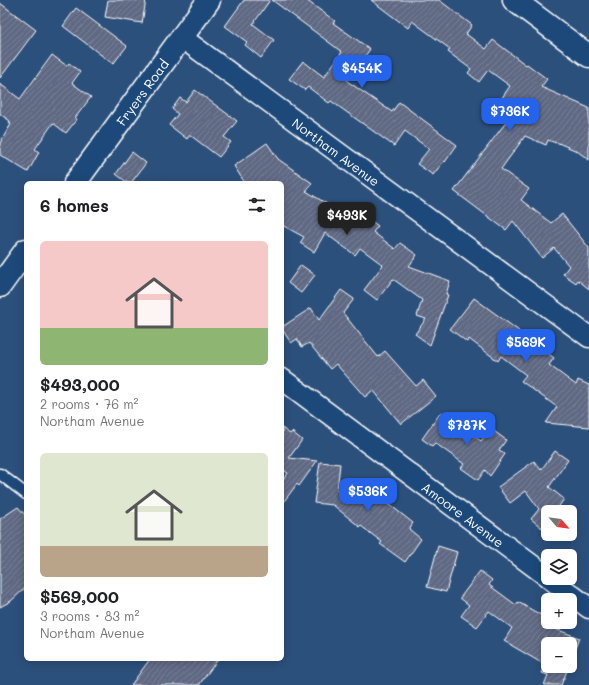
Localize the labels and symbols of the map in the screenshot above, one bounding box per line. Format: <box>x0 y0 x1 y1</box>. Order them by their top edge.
street label: Fryers Road <box>112 55 172 128</box>
pin: $454K <box>334 55 390 89</box>
pin: $736K <box>482 98 538 132</box>
street label: Northam Avenue <box>289 113 384 189</box>
pin: $493K <box>319 202 375 236</box>
pin: $569K <box>498 329 554 363</box>
pin: $787K <box>439 412 495 446</box>
pin: $536K <box>340 478 396 512</box>
street label: Amoore Avenue <box>419 478 508 550</box>
north arrow <box>541 505 577 541</box>

